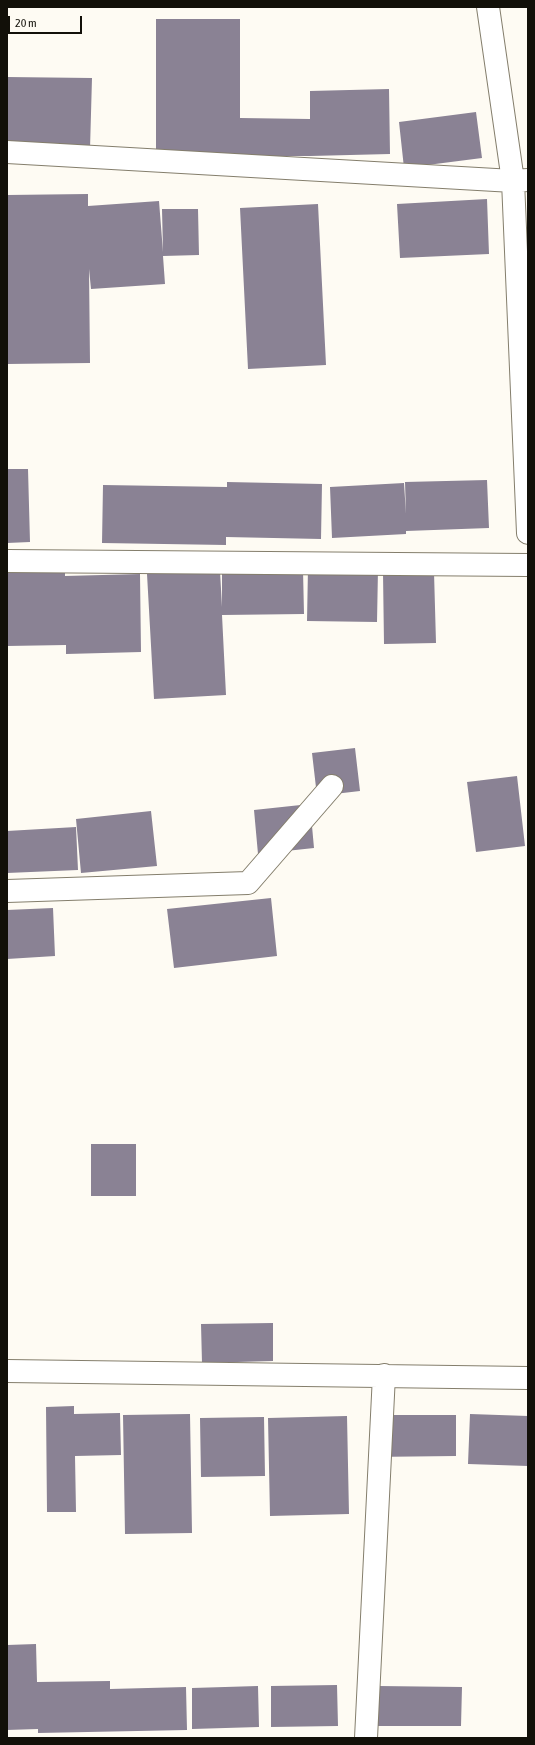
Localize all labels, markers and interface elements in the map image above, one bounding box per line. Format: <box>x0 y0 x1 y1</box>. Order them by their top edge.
scale bar <box>10 8 84 34</box>
text: 20 m <box>15 16 37 30</box>

